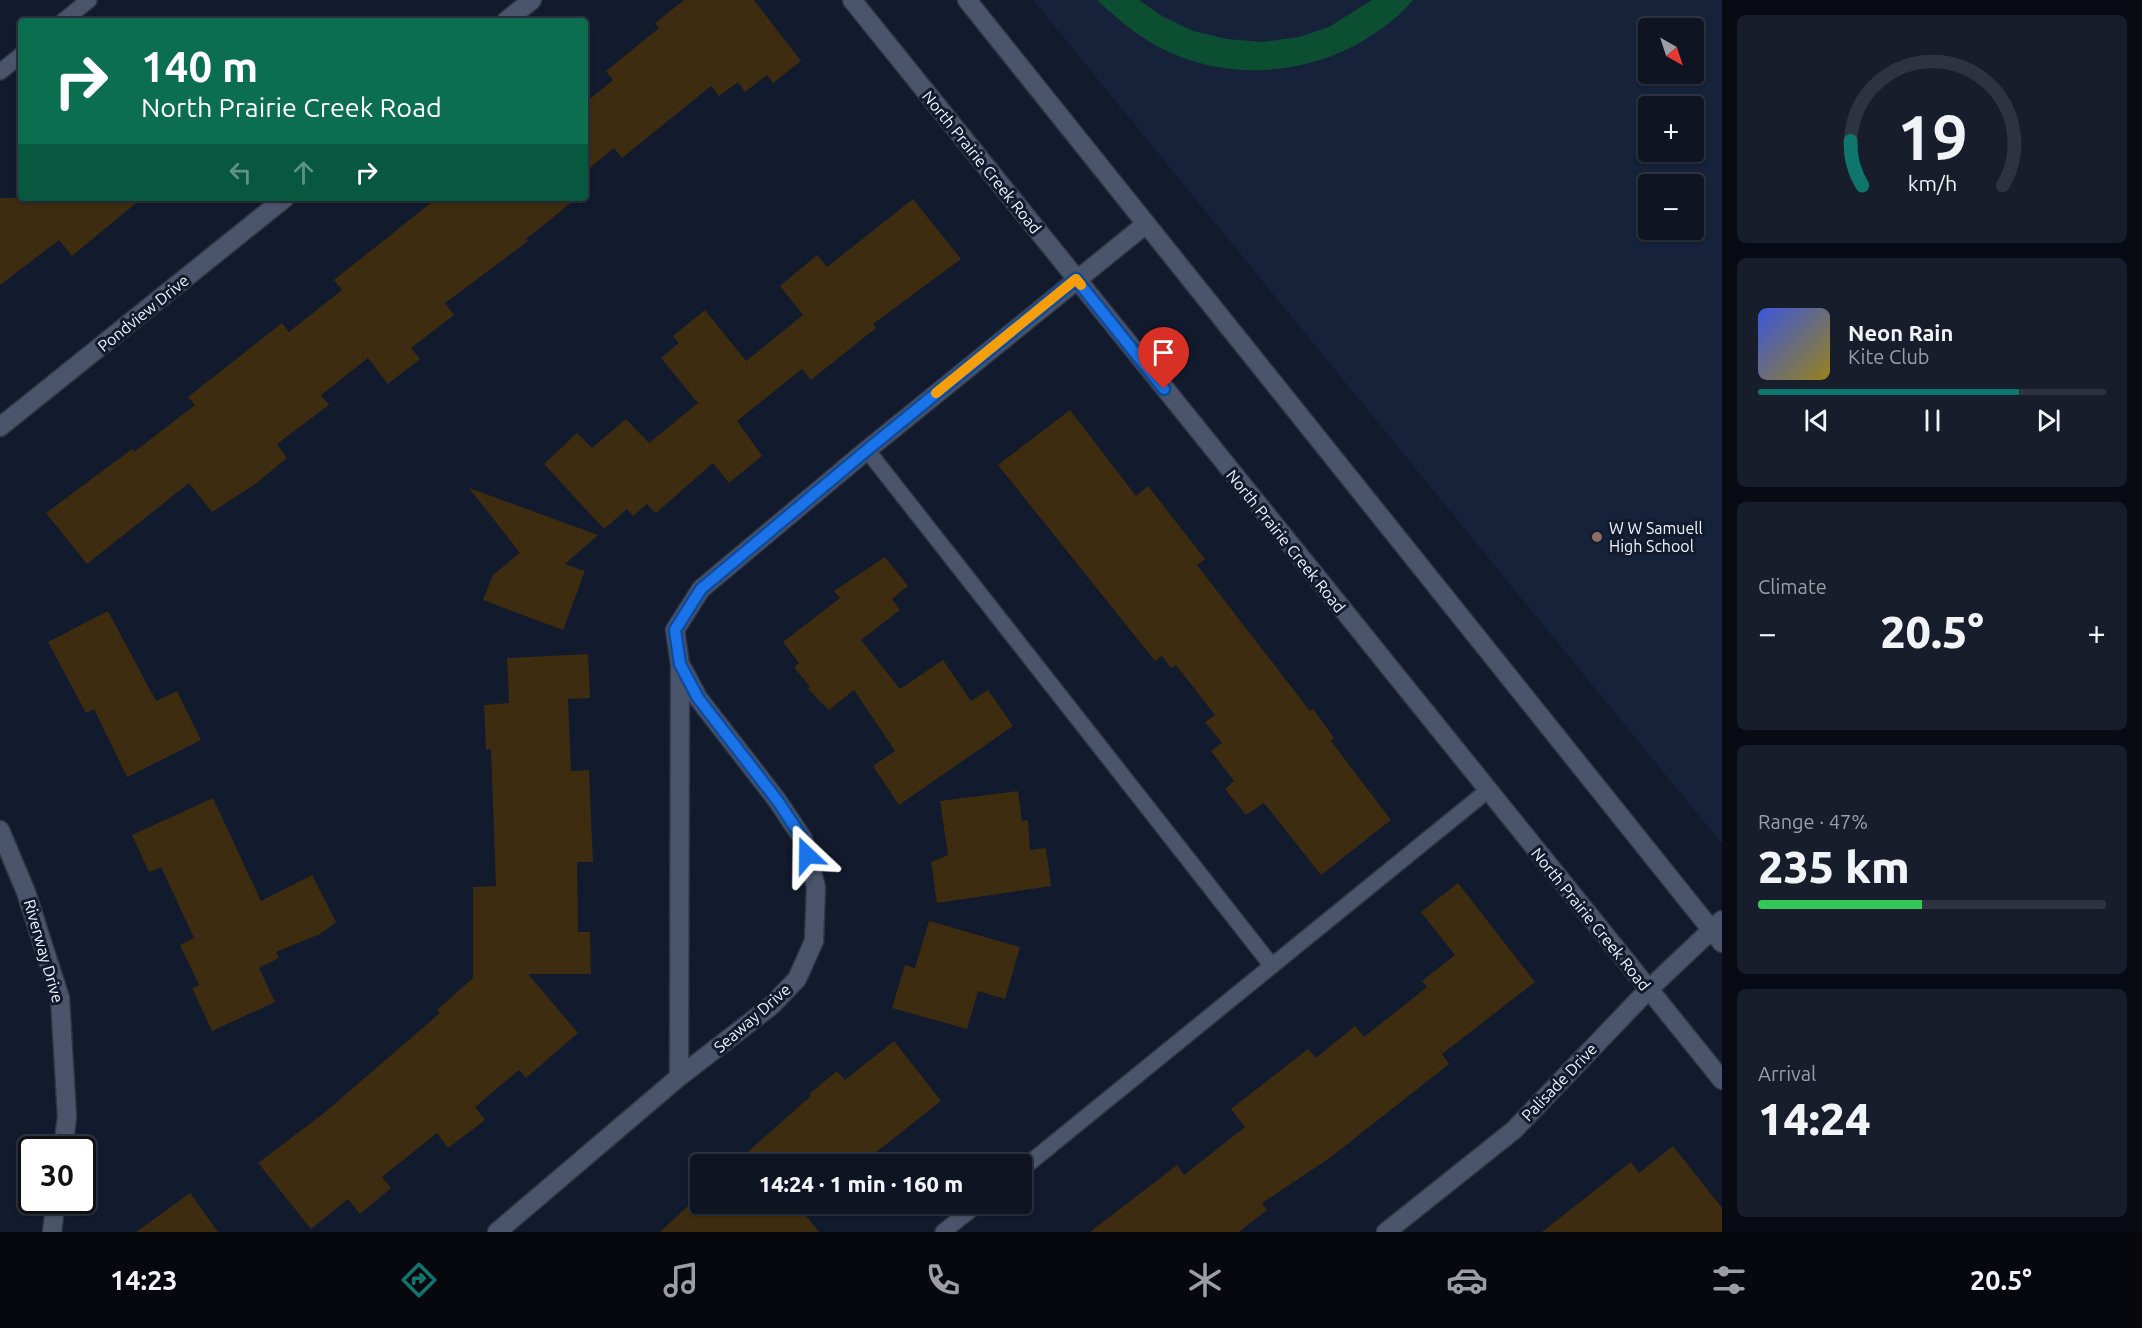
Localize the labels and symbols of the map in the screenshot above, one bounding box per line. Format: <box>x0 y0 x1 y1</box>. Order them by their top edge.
north arrow <box>1638 18 1704 84</box>
street label: North Prairie Creek Road <box>919 87 1045 237</box>
street label: Pondview Drive <box>94 271 192 355</box>
pin <box>1138 327 1189 389</box>
street label: North Prairie Creek Road <box>1223 466 1349 616</box>
place label: W W Samuell High School <box>1609 519 1703 555</box>
marker: W W Samuell High School <box>1590 530 1604 544</box>
position arrow <box>775 823 839 887</box>
street label: North Prairie Creek Road <box>1528 844 1654 994</box>
street label: Riverway Drive <box>21 897 67 1005</box>
street label: Seaway Drive <box>710 980 794 1056</box>
street label: Palisade Drive <box>1518 1040 1600 1124</box>
speed limit sign: 30 <box>18 1136 96 1214</box>

